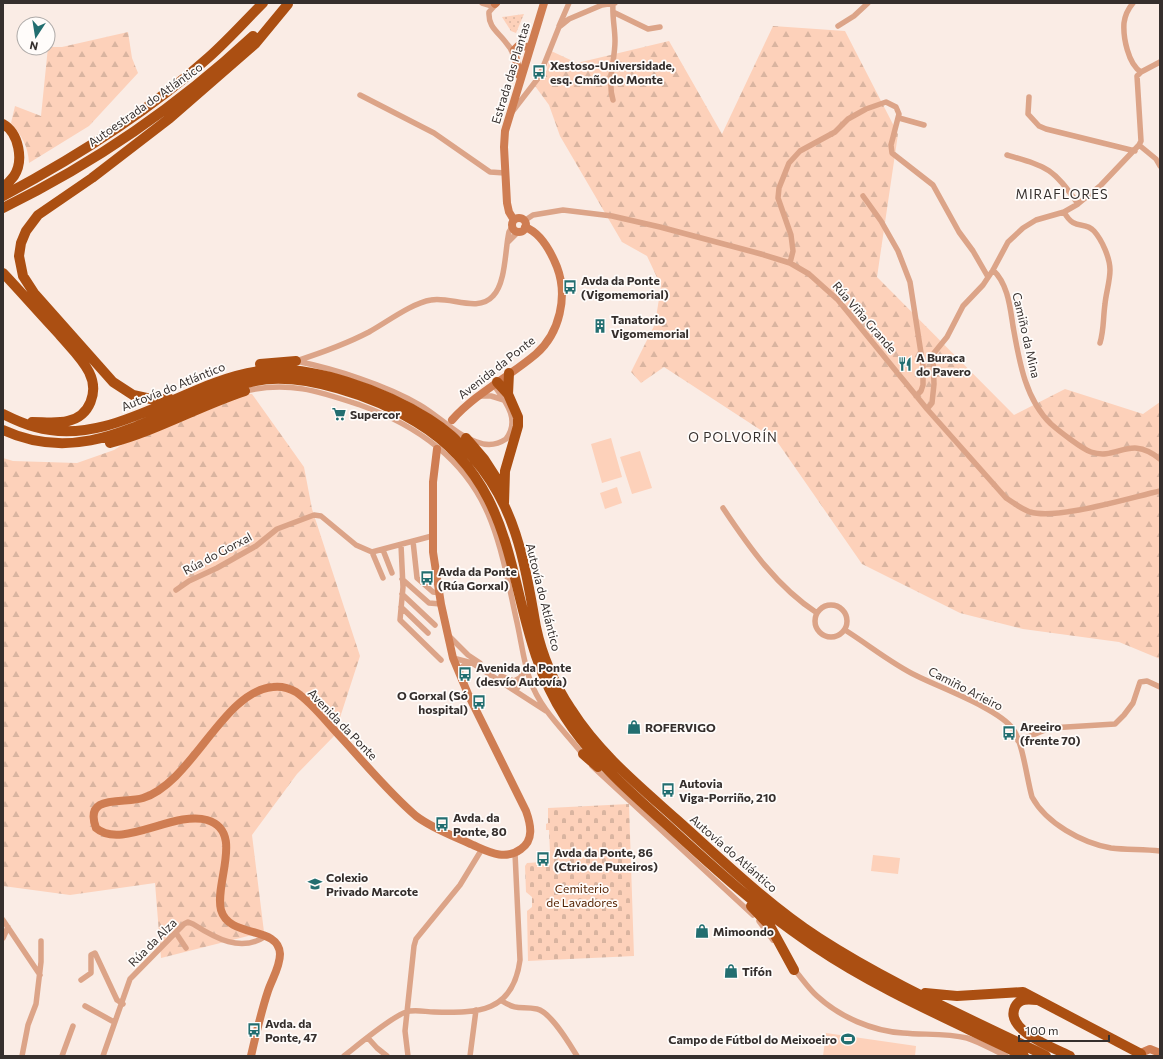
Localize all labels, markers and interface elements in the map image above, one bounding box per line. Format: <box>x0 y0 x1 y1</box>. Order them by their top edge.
north arrow <box>16 16 56 56</box>
street label: Estrada das Plantas <box>488 21 532 125</box>
text: N <box>28 39 39 53</box>
place label: Xestoso-Universidade, esq. Cmño do Monte <box>550 58 675 86</box>
street label: Autoestrada do Atlántico <box>85 59 205 149</box>
bus stop icon: Xestoso-Universidade, esq. Cmño do Monte <box>531 64 547 80</box>
district label: MIRAFLORES <box>1015 186 1109 202</box>
place label: Avda da Ponte (Vigomemorial) <box>581 273 669 301</box>
street label: Rúa Viña Grande <box>830 278 900 356</box>
bus stop icon: Avda da Ponte (Vigomemorial) <box>562 279 578 295</box>
street label: Camiño da Mina <box>1010 291 1044 379</box>
place label: Tanatorio Vigomemorial <box>611 312 689 340</box>
building icon: Tanatorio Vigomemorial <box>592 318 608 334</box>
street label: Avenida da Ponte <box>455 333 537 401</box>
place label: A Buraca do Pavero <box>916 350 971 378</box>
restaurant icon: A Buraca do Pavero <box>897 356 913 372</box>
street label: Autovía do Atlántico <box>119 359 227 413</box>
supermarket icon: Supercor <box>331 406 347 422</box>
place label: Supercor <box>350 407 400 421</box>
district label: O POLVORÍN <box>688 428 778 445</box>
street label: Rúa do Gorxal <box>180 529 254 577</box>
street label: Autovía do Atlántico <box>524 542 564 652</box>
place label: Avda da Ponte (Rúa Gorxal) <box>438 564 517 592</box>
bus stop icon: Avda da Ponte (Rúa Gorxal) <box>419 570 435 586</box>
place label: Avenida da Ponte (desvío Autovía) <box>476 660 571 688</box>
street label: Camiño Arieiro <box>926 663 1006 713</box>
bus stop icon: Avenida da Ponte (desvío Autovía) <box>457 666 473 682</box>
street label: Avenida da Ponte <box>305 685 381 763</box>
place label: O Gorxal (Só hospital) <box>397 688 468 716</box>
bus stop icon: O Gorxal (Só hospital) <box>471 694 487 710</box>
shop icon: ROFERVIGO <box>626 719 642 735</box>
place label: Areeiro (frente 70) <box>1020 719 1080 747</box>
place label: ROFERVIGO <box>645 720 716 734</box>
bus stop icon: Areeiro (frente 70) <box>1001 725 1017 741</box>
place label: Autovia Viga-Porriño, 210 <box>679 776 776 804</box>
bus stop icon: Autovia Viga-Porriño, 210 <box>660 782 676 798</box>
place label: Avda. da Ponte, 80 <box>453 810 507 838</box>
street label: Autovía do Atlántico <box>688 811 780 895</box>
bus stop icon: Avda. da Ponte, 80 <box>434 816 450 832</box>
place label: Avda da Ponte, 86 (Ctrio de Puxeiros) <box>554 845 658 873</box>
bus stop icon: Avda da Ponte, 86 (Ctrio de Puxeiros) <box>535 851 551 867</box>
place label: Colexio Privado Marcote <box>326 870 418 898</box>
school or university icon: Colexio Privado Marcote <box>307 876 323 892</box>
park label: Cemiterio de Lavadores <box>546 881 618 909</box>
street label: Rúa da Alza <box>125 915 179 969</box>
shop icon: Mimoondo <box>694 923 710 939</box>
place label: Mimoondo <box>713 924 774 938</box>
shop icon: Tifón <box>723 963 739 979</box>
place label: Tifón <box>742 964 772 978</box>
place label: Avda. da Ponte, 47 <box>265 1016 317 1044</box>
scale bar <box>1019 1017 1109 1043</box>
bus stop icon: Avda. da Ponte, 47 <box>246 1022 262 1038</box>
text: 100 m <box>1025 1023 1059 1037</box>
sports icon: Campo de Fútbol do Meixoeiro <box>840 1031 856 1047</box>
place label: Campo de Fútbol do Meixoeiro <box>668 1032 837 1046</box>

